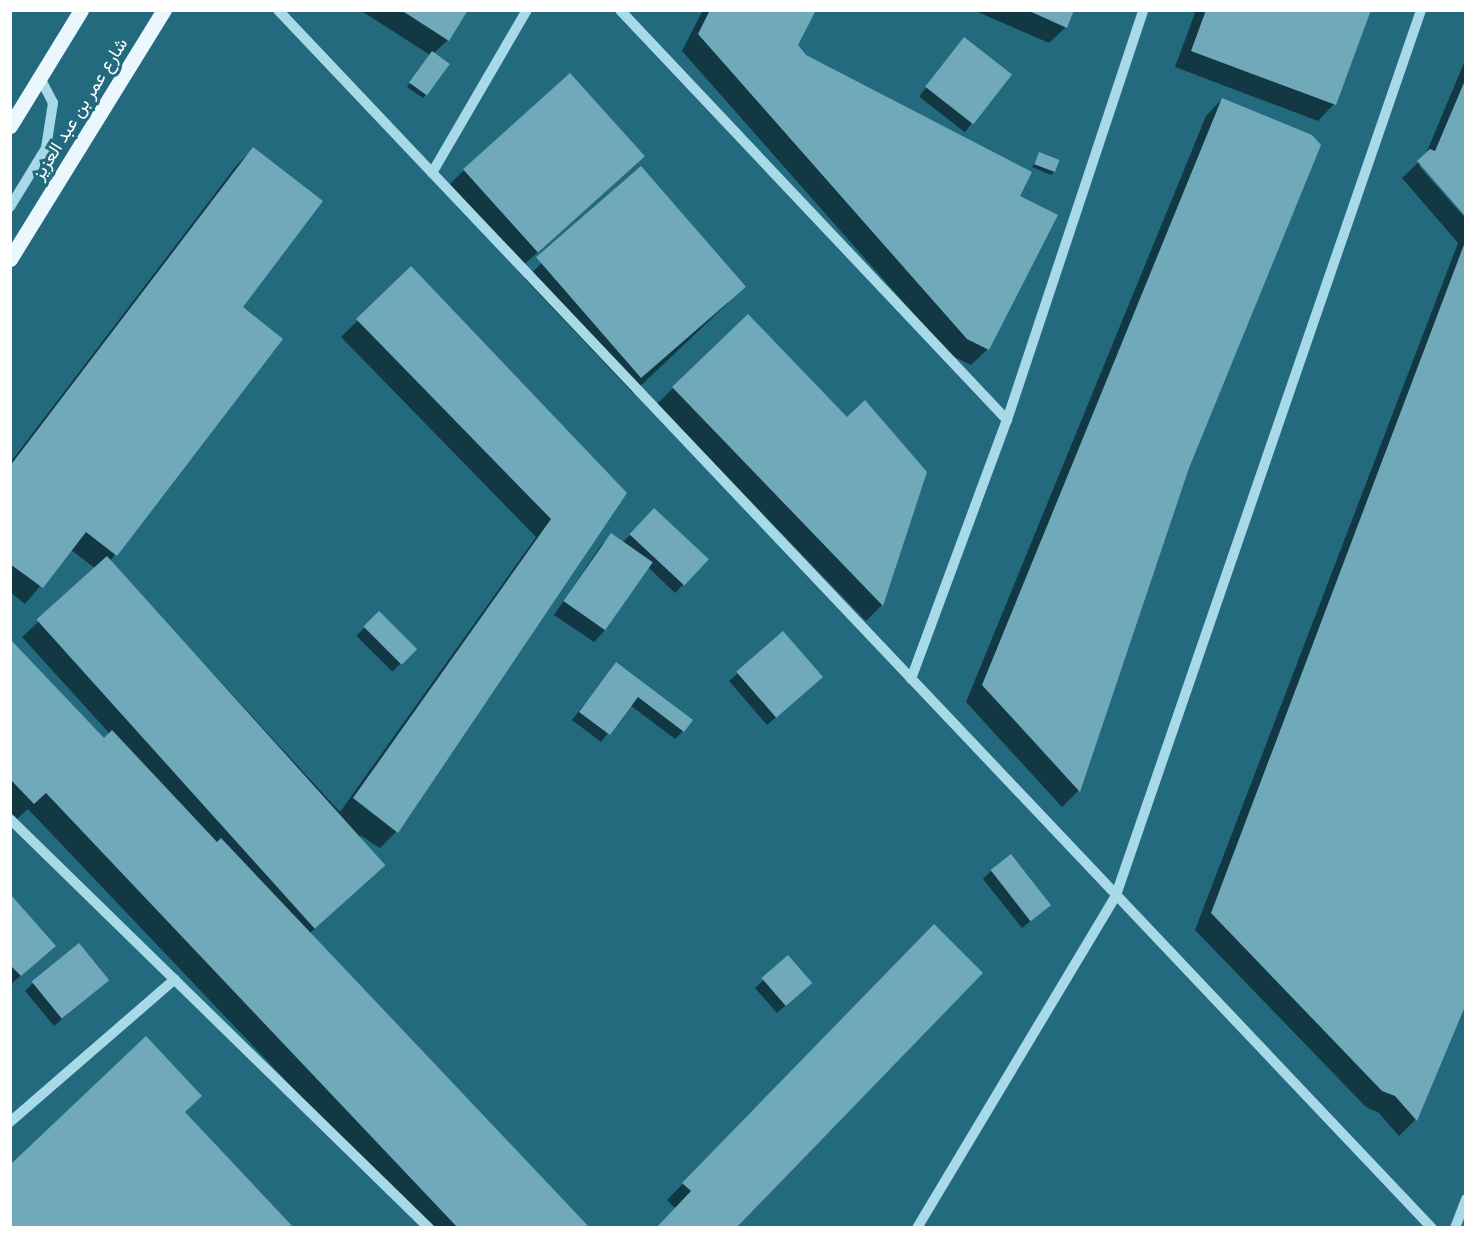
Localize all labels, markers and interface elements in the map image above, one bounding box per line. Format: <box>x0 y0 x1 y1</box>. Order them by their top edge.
street label: شارع عمر بن عبد العزيز <box>28 34 132 184</box>

